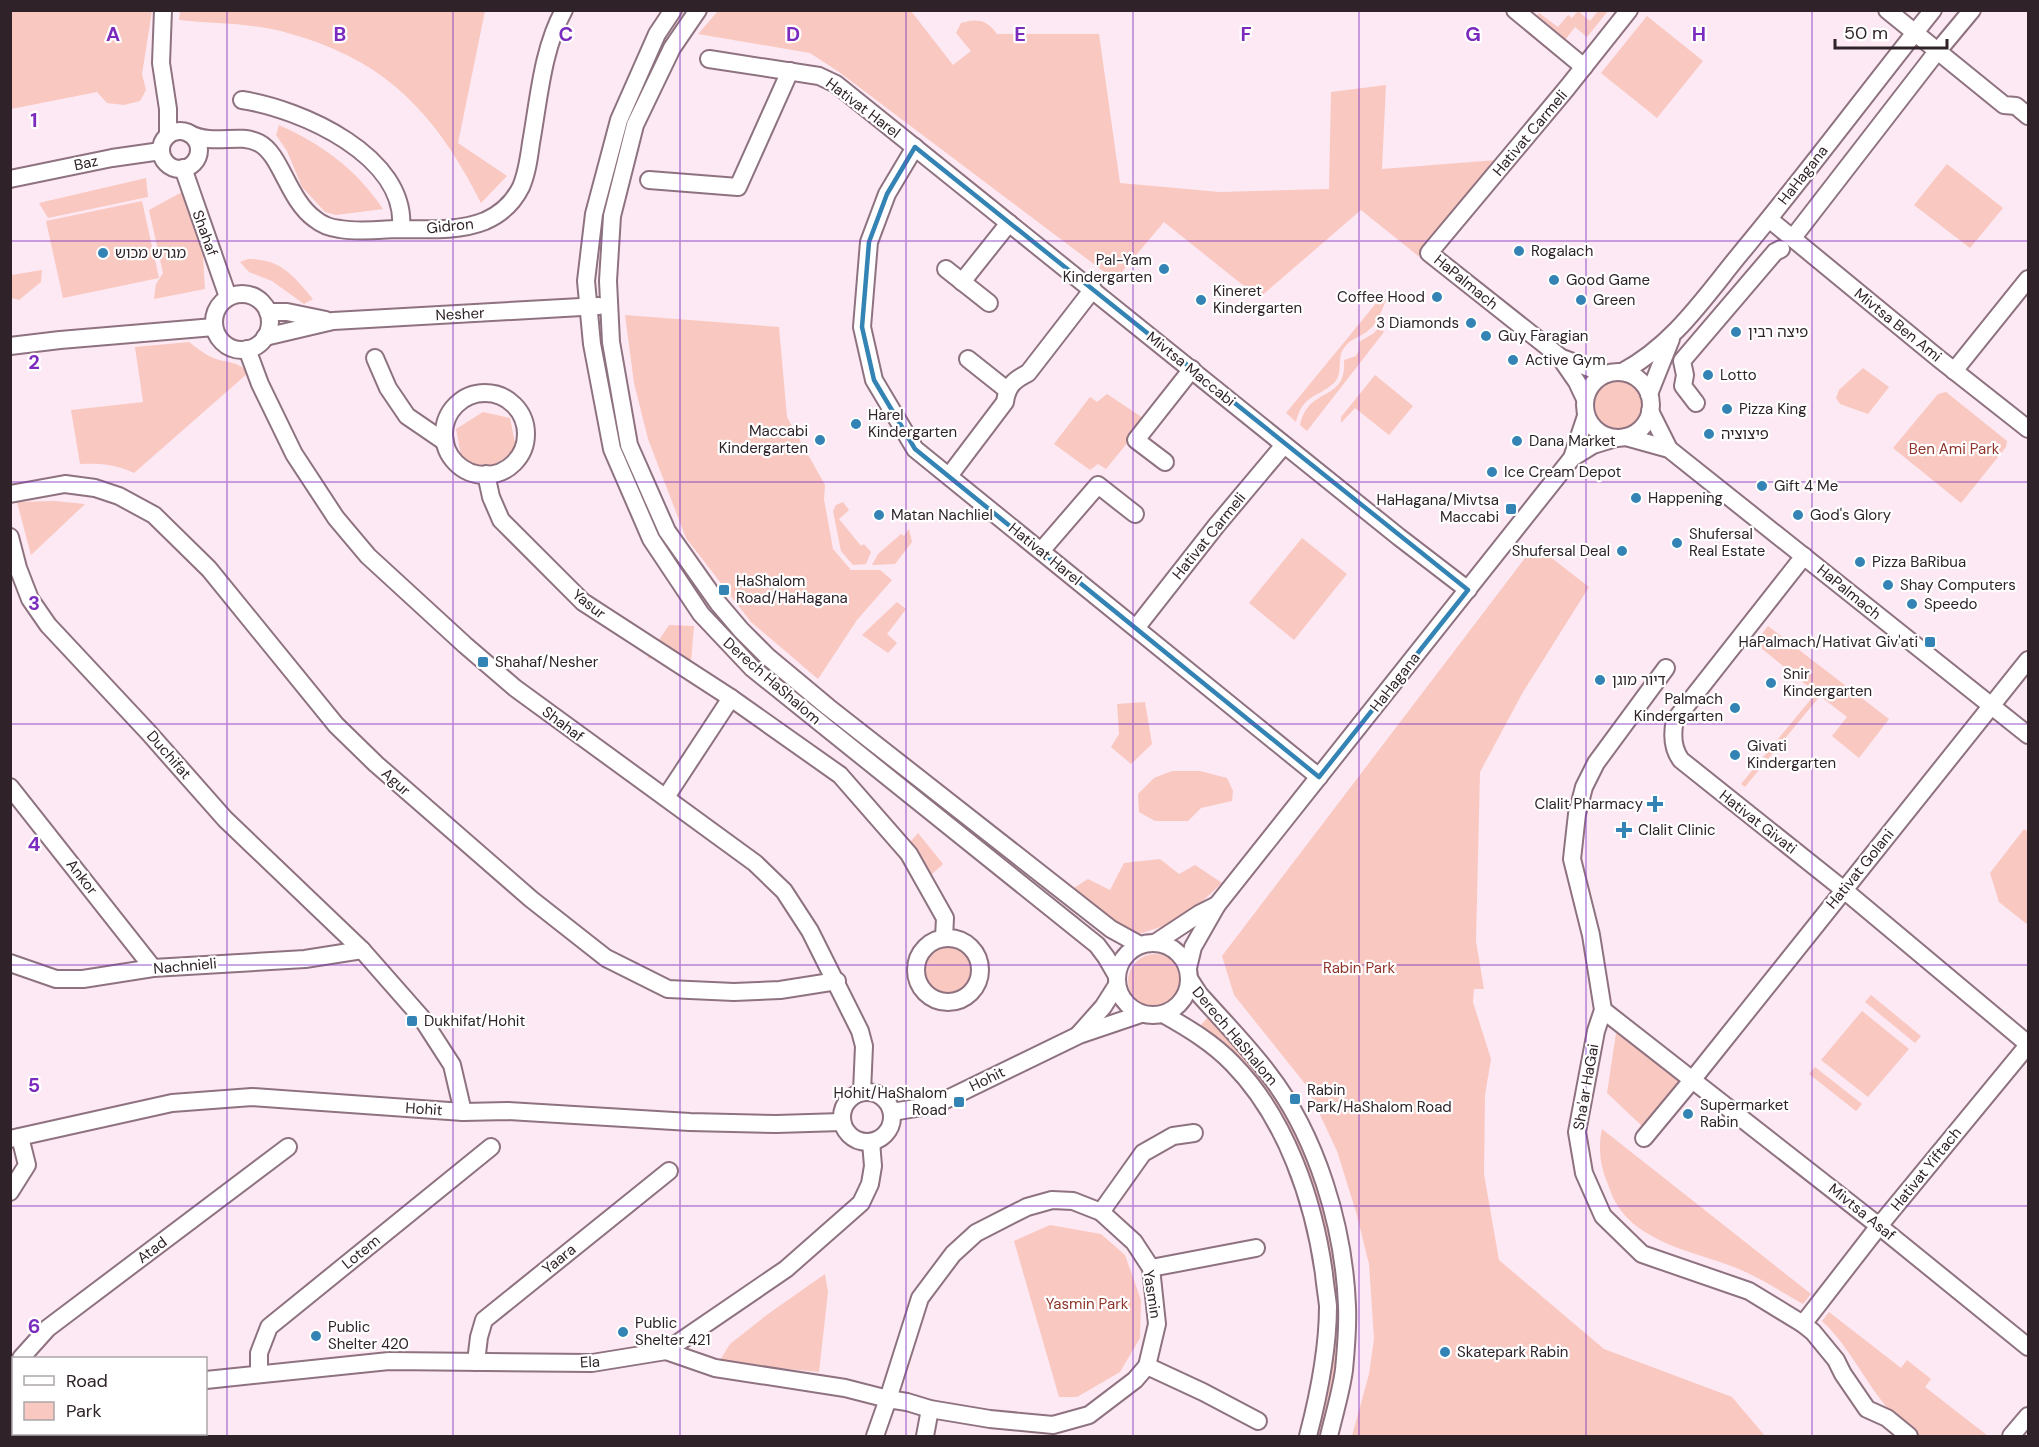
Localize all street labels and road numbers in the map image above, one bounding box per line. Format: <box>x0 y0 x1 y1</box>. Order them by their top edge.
street label: Hativat Harel <box>822 73 904 143</box>
street label: Hativat Carmeli <box>1488 86 1572 180</box>
street label: HaHagana <box>1774 141 1832 209</box>
street label: Baz <box>72 151 100 175</box>
street label: Shahaf <box>188 207 222 259</box>
street label: Gidron <box>426 214 474 238</box>
street label: HaPalmach <box>1430 250 1502 314</box>
street label: Mivtsa Ben Ami <box>1850 284 1946 366</box>
street label: Nesher <box>435 303 485 325</box>
street label: Mivtsa Maccabi <box>1142 327 1240 411</box>
street label: Hativat Carmeli <box>1168 488 1250 584</box>
street label: Hativat Harel <box>1004 518 1086 590</box>
street label: HaPalmach <box>1813 560 1885 624</box>
street label: Yasur <box>568 585 610 624</box>
street label: Derech HaShalom <box>719 633 825 729</box>
street label: HaHagana <box>1366 648 1424 716</box>
street label: Shahaf <box>538 702 588 746</box>
street label: Duchifat <box>142 726 196 784</box>
street label: Agur <box>377 764 415 801</box>
street label: Hativat Givati <box>1715 786 1801 858</box>
street label: Hativat Golani <box>1822 825 1898 913</box>
street label: Ankor <box>62 855 102 899</box>
street label: Nachnieli <box>153 953 217 979</box>
street label: Derech HaShalom <box>1188 982 1282 1090</box>
street label: Sha'ar HaGai <box>1569 1042 1603 1132</box>
street label: Hohit <box>966 1062 1008 1096</box>
street label: Hohit <box>405 1098 443 1120</box>
street label: Hativat Yiftach <box>1886 1123 1966 1215</box>
street label: Mivtsa Asaf <box>1824 1179 1900 1245</box>
street label: Lotem <box>338 1230 384 1274</box>
street label: Atad <box>133 1232 171 1268</box>
street label: Yaara <box>538 1239 580 1279</box>
street label: Yasmin <box>1138 1268 1166 1320</box>
street label: Ela <box>579 1351 601 1373</box>

